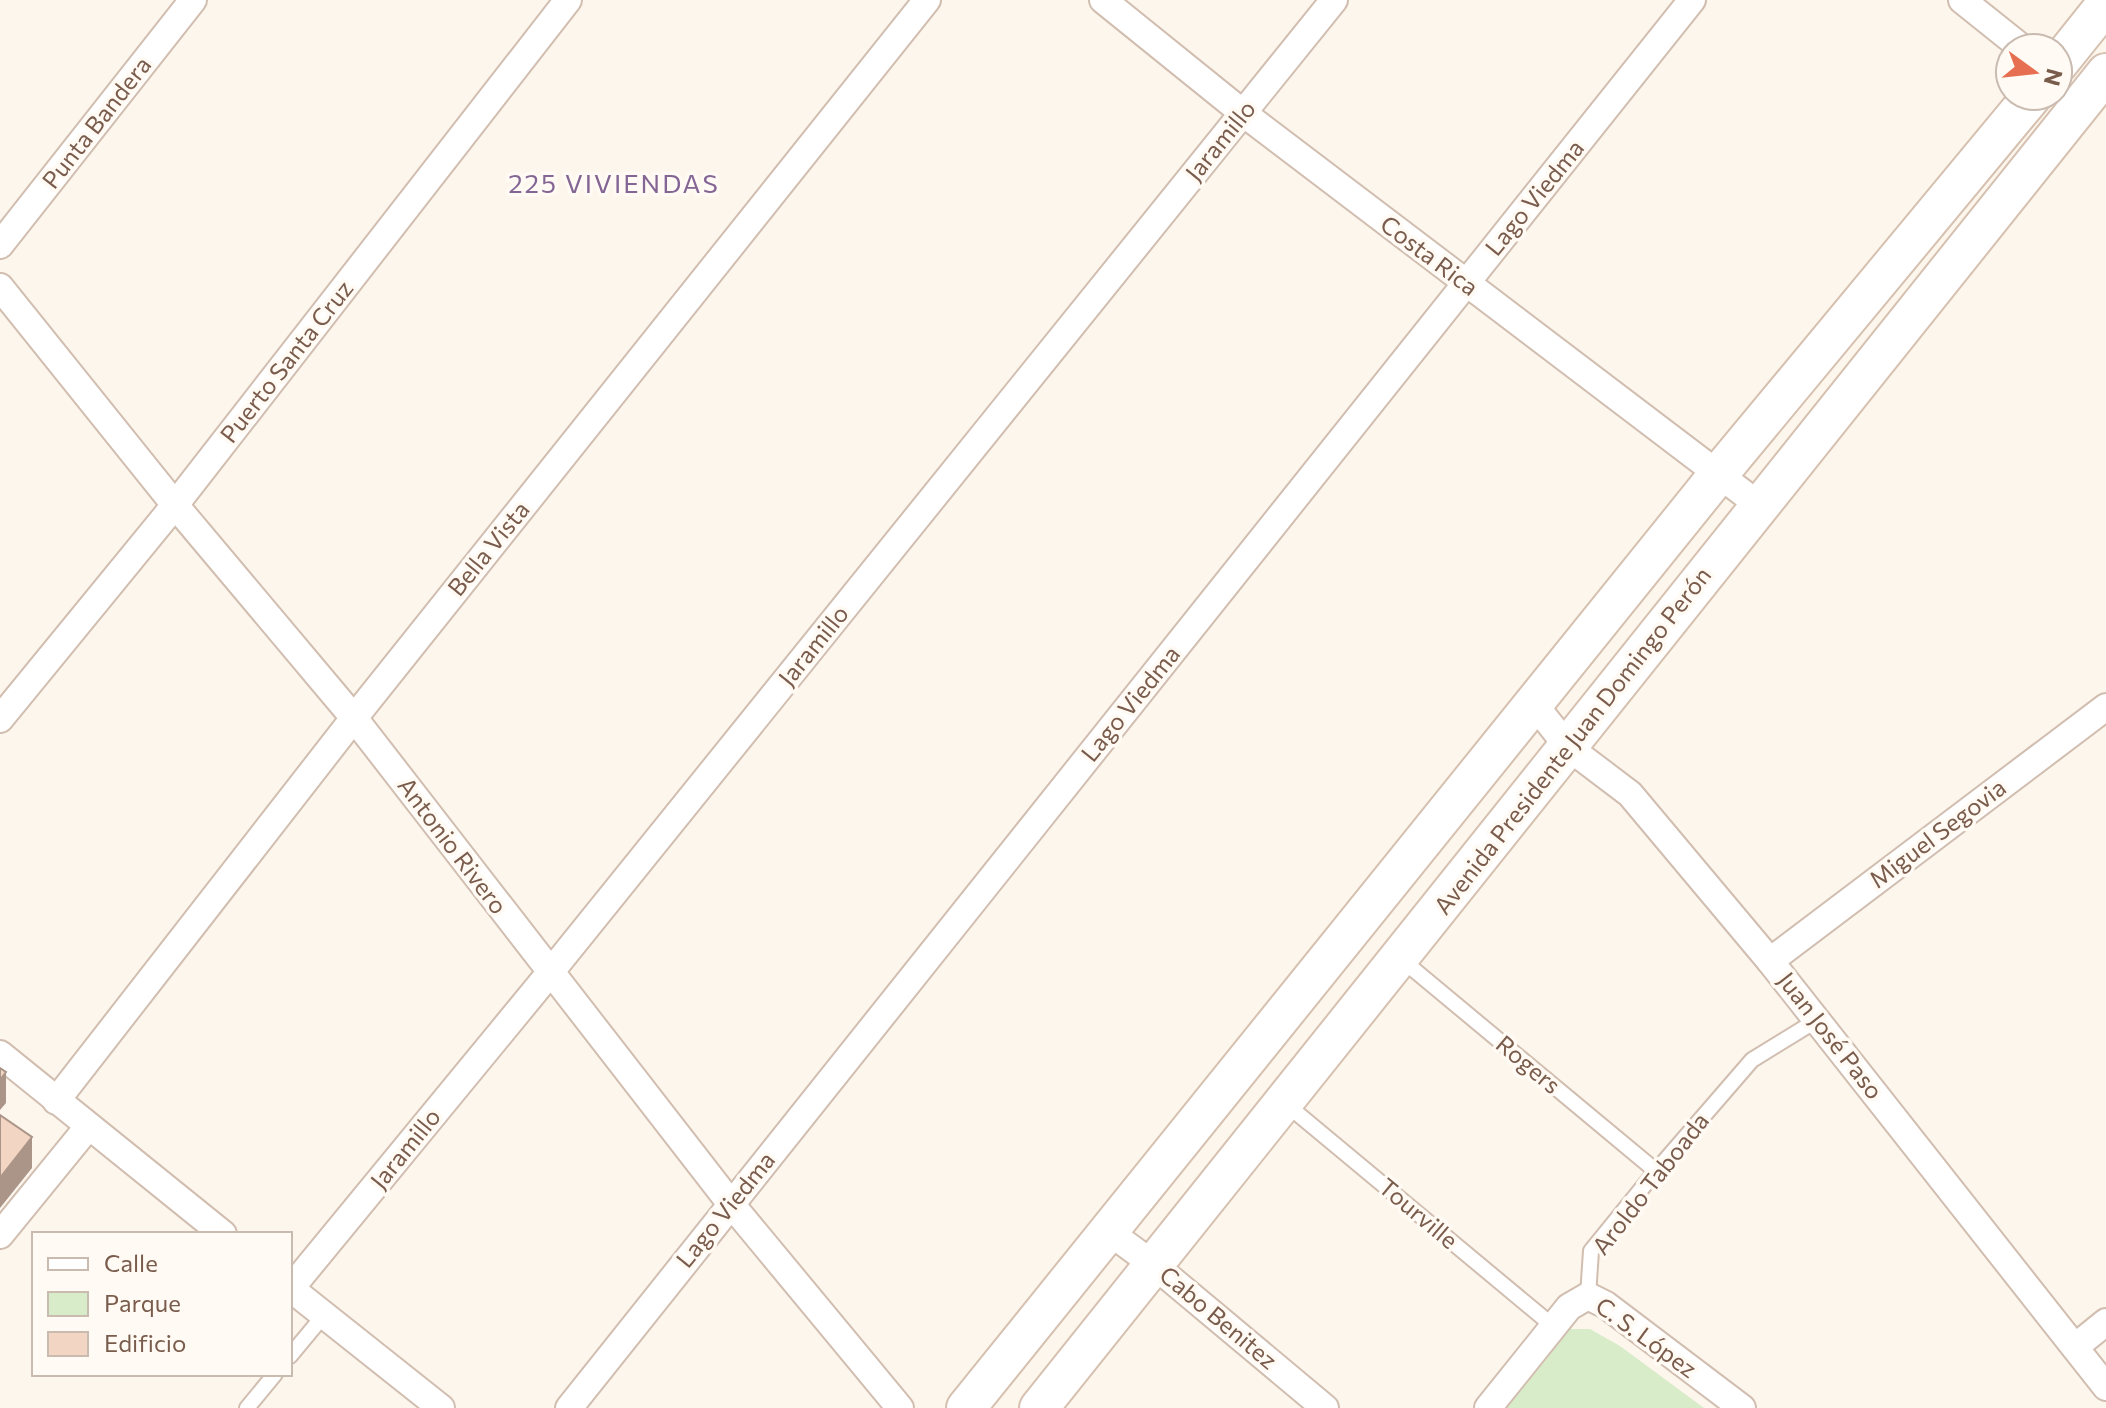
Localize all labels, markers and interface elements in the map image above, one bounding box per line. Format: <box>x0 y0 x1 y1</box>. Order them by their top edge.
north arrow <box>1994 32 2074 112</box>
street label: Punta Bandera <box>35 50 156 194</box>
text: N <box>2039 66 2069 89</box>
street label: Jaramillo <box>1179 94 1261 186</box>
street label: Lago Viedma <box>1478 133 1589 261</box>
district label: 225 VIVIENDAS <box>508 167 720 198</box>
street label: Costa Rica <box>1375 209 1485 301</box>
street label: Puerto Santa Cruz <box>213 274 358 448</box>
street label: Bella Vista <box>441 495 535 601</box>
street label: Avenida Presidente Juan Domingo Perón <box>1427 561 1716 920</box>
street label: Jaramillo <box>772 599 854 691</box>
street label: Lago Viedma <box>1074 639 1185 767</box>
street label: Antonio Rivero <box>392 771 514 919</box>
street label: Miguel Segovia <box>1863 772 2011 894</box>
street label: Juan José Paso <box>1773 966 1890 1104</box>
street label: Rogers <box>1491 1029 1567 1099</box>
street label: Jaramillo <box>364 1102 446 1194</box>
street label: Aroldo Taboada <box>1585 1106 1714 1260</box>
street label: Lago Viedma <box>669 1145 780 1273</box>
street label: Tourville <box>1374 1171 1464 1254</box>
legend <box>32 1232 292 1376</box>
text: Calle <box>104 1248 158 1277</box>
street label: Cabo Benitez <box>1154 1259 1284 1374</box>
text: Parque <box>104 1288 181 1317</box>
street label: C. S. López <box>1591 1290 1703 1383</box>
text: Edificio <box>104 1328 186 1357</box>

